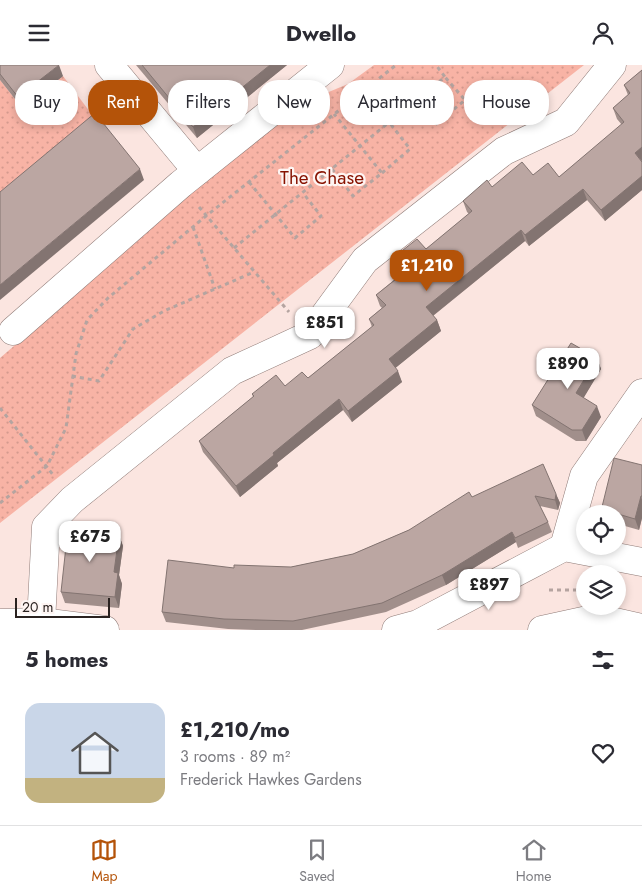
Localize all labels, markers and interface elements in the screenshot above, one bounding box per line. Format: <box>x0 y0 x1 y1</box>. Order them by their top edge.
text: Dwello <box>286 17 356 49</box>
icon: menu <box>25 19 53 47</box>
icon: person <box>589 19 617 47</box>
chip: Buy <box>15 80 78 125</box>
chip: Rent <box>88 80 158 125</box>
chip: Filters <box>168 80 248 125</box>
chip: New <box>258 80 330 125</box>
chip: Apartment <box>340 80 454 125</box>
chip: House <box>464 80 549 125</box>
park label: The Chase <box>280 164 364 191</box>
pin: £1,210 <box>386 249 468 292</box>
text: £1,210 <box>401 254 453 277</box>
pin: £851 <box>295 307 355 349</box>
text: £851 <box>306 311 344 334</box>
pin: £890 <box>538 347 598 390</box>
text: £890 <box>547 352 589 375</box>
map controls <box>576 505 626 615</box>
button: locate <box>576 505 626 555</box>
pin: £675 <box>60 521 120 563</box>
text: £675 <box>70 525 110 548</box>
button: layers <box>576 565 626 615</box>
pin: £897 <box>459 569 519 611</box>
text: £897 <box>469 573 509 596</box>
scale bar <box>15 595 110 618</box>
text: 20 m <box>22 597 54 617</box>
text: 5 homes <box>25 645 108 675</box>
icon: filters <box>589 646 617 674</box>
text: £1,210/mo <box>180 715 290 745</box>
icon: home <box>65 723 125 783</box>
icon: heart <box>589 739 617 767</box>
text: 3 rooms · 89 m² <box>180 745 290 768</box>
text: Frederick Hawkes Gardens <box>180 768 362 791</box>
tab: Map <box>90 836 118 886</box>
tab: Saved <box>299 836 335 886</box>
tab: Home <box>516 836 552 886</box>

